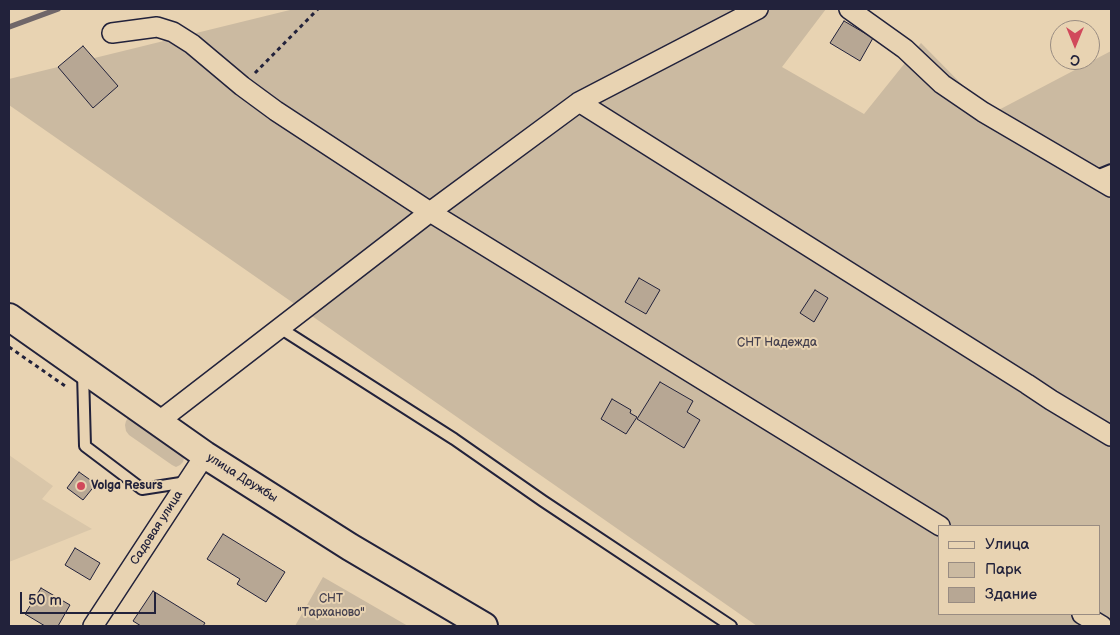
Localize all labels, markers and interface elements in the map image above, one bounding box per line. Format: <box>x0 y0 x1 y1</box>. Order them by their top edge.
north arrow <box>1050 20 1100 70</box>
text: С <box>1070 51 1080 68</box>
park label: СНТ Надежда <box>737 336 817 350</box>
street label: улица Дружбы <box>204 450 280 506</box>
place label: Volga Resurs <box>91 479 163 493</box>
marker: Volga Resurs <box>75 480 87 492</box>
street label: Садовая улица <box>128 488 186 568</box>
legend <box>938 525 1100 615</box>
text: Улица <box>985 535 1029 554</box>
text: Парк <box>985 560 1022 579</box>
scale bar <box>22 582 159 614</box>
text: Здание <box>985 585 1037 604</box>
text: 50 m <box>28 591 62 610</box>
park label: СНТ "Тарханово" <box>297 592 365 620</box>

